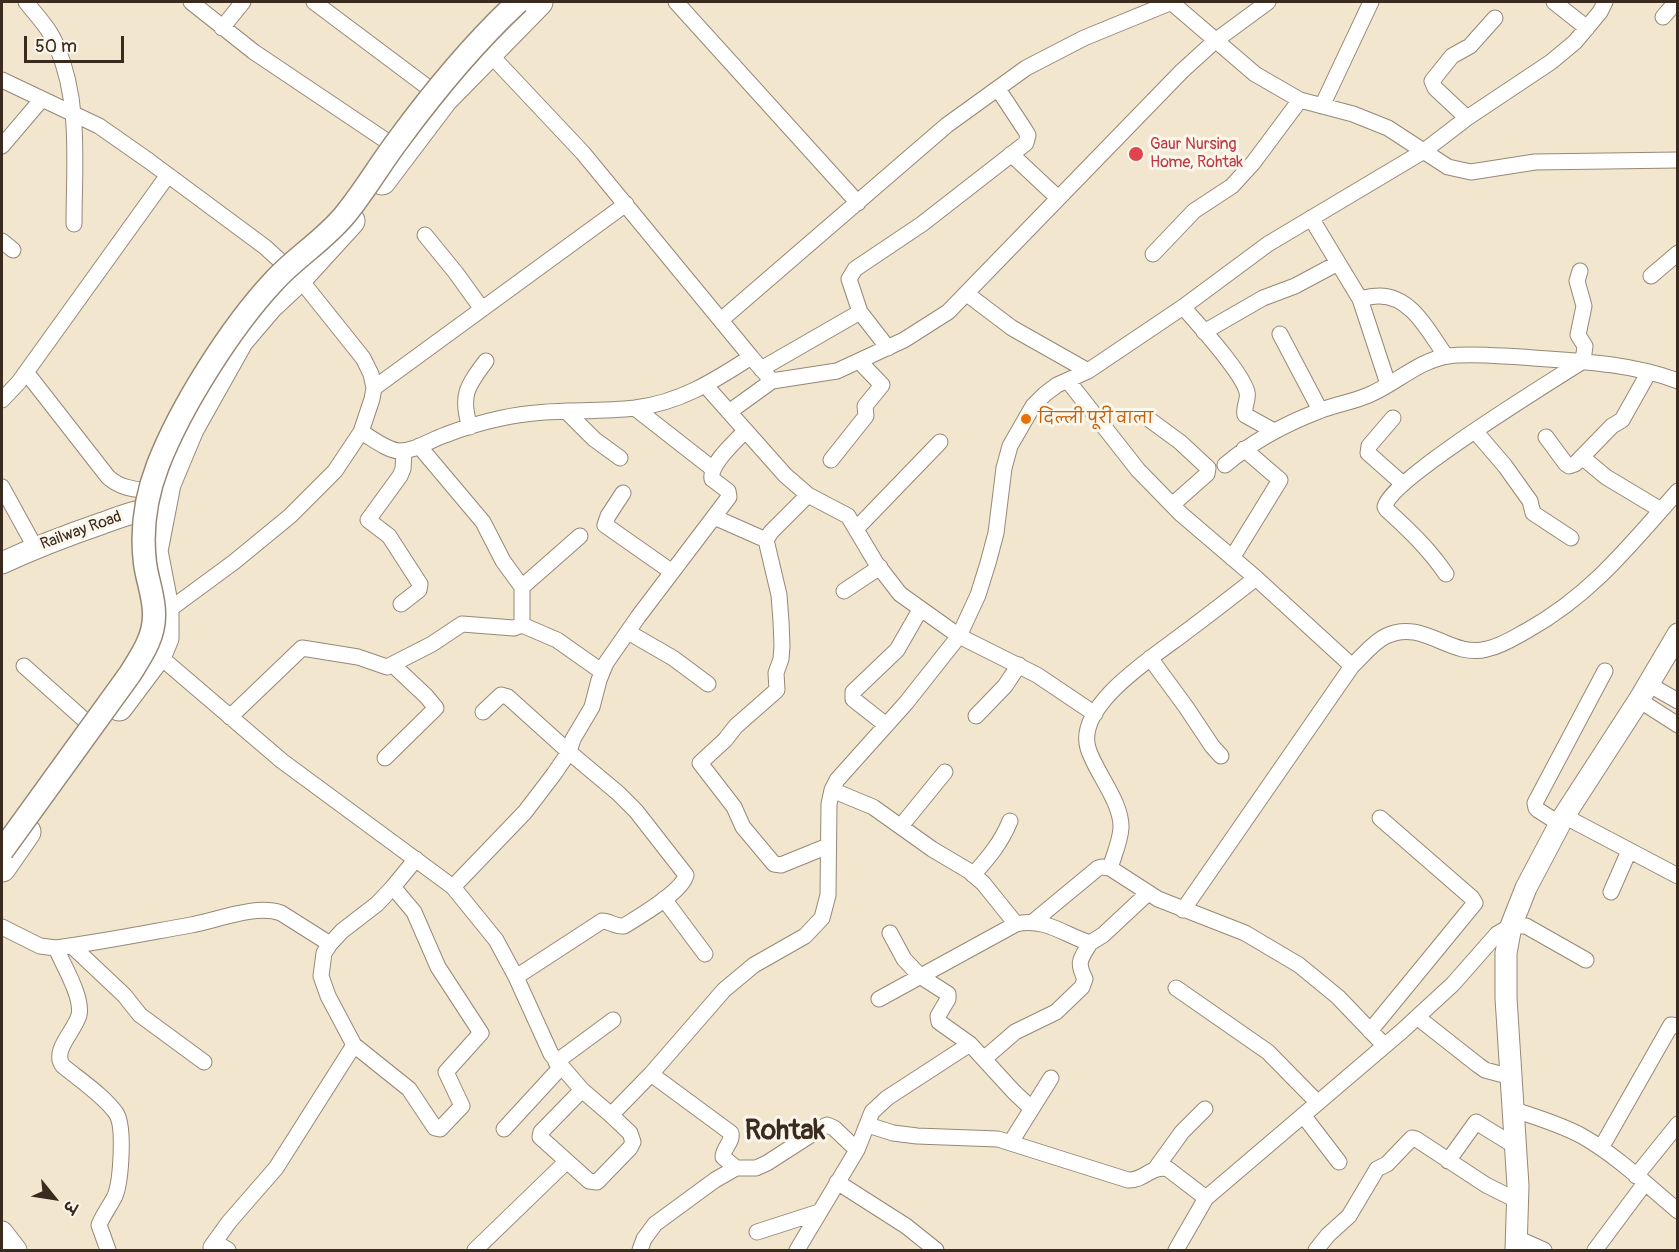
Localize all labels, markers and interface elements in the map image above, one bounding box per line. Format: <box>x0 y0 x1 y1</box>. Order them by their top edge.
scale bar <box>27 24 128 62</box>
text: 50 m <box>35 35 77 58</box>
place label: Gaur Nursing Home, Rohtak <box>1150 135 1243 173</box>
marker: Gaur Nursing Home, Rohtak <box>1127 145 1145 163</box>
place label: दिल्ली पूरी वाला <box>1038 409 1153 429</box>
marker: दिल्ली पूरी वाला <box>1019 412 1033 426</box>
street label: Railway Road <box>38 507 124 555</box>
district label: Rohtak <box>745 1115 825 1149</box>
north arrow <box>24 1168 84 1228</box>
text: उ <box>58 1197 81 1217</box>

